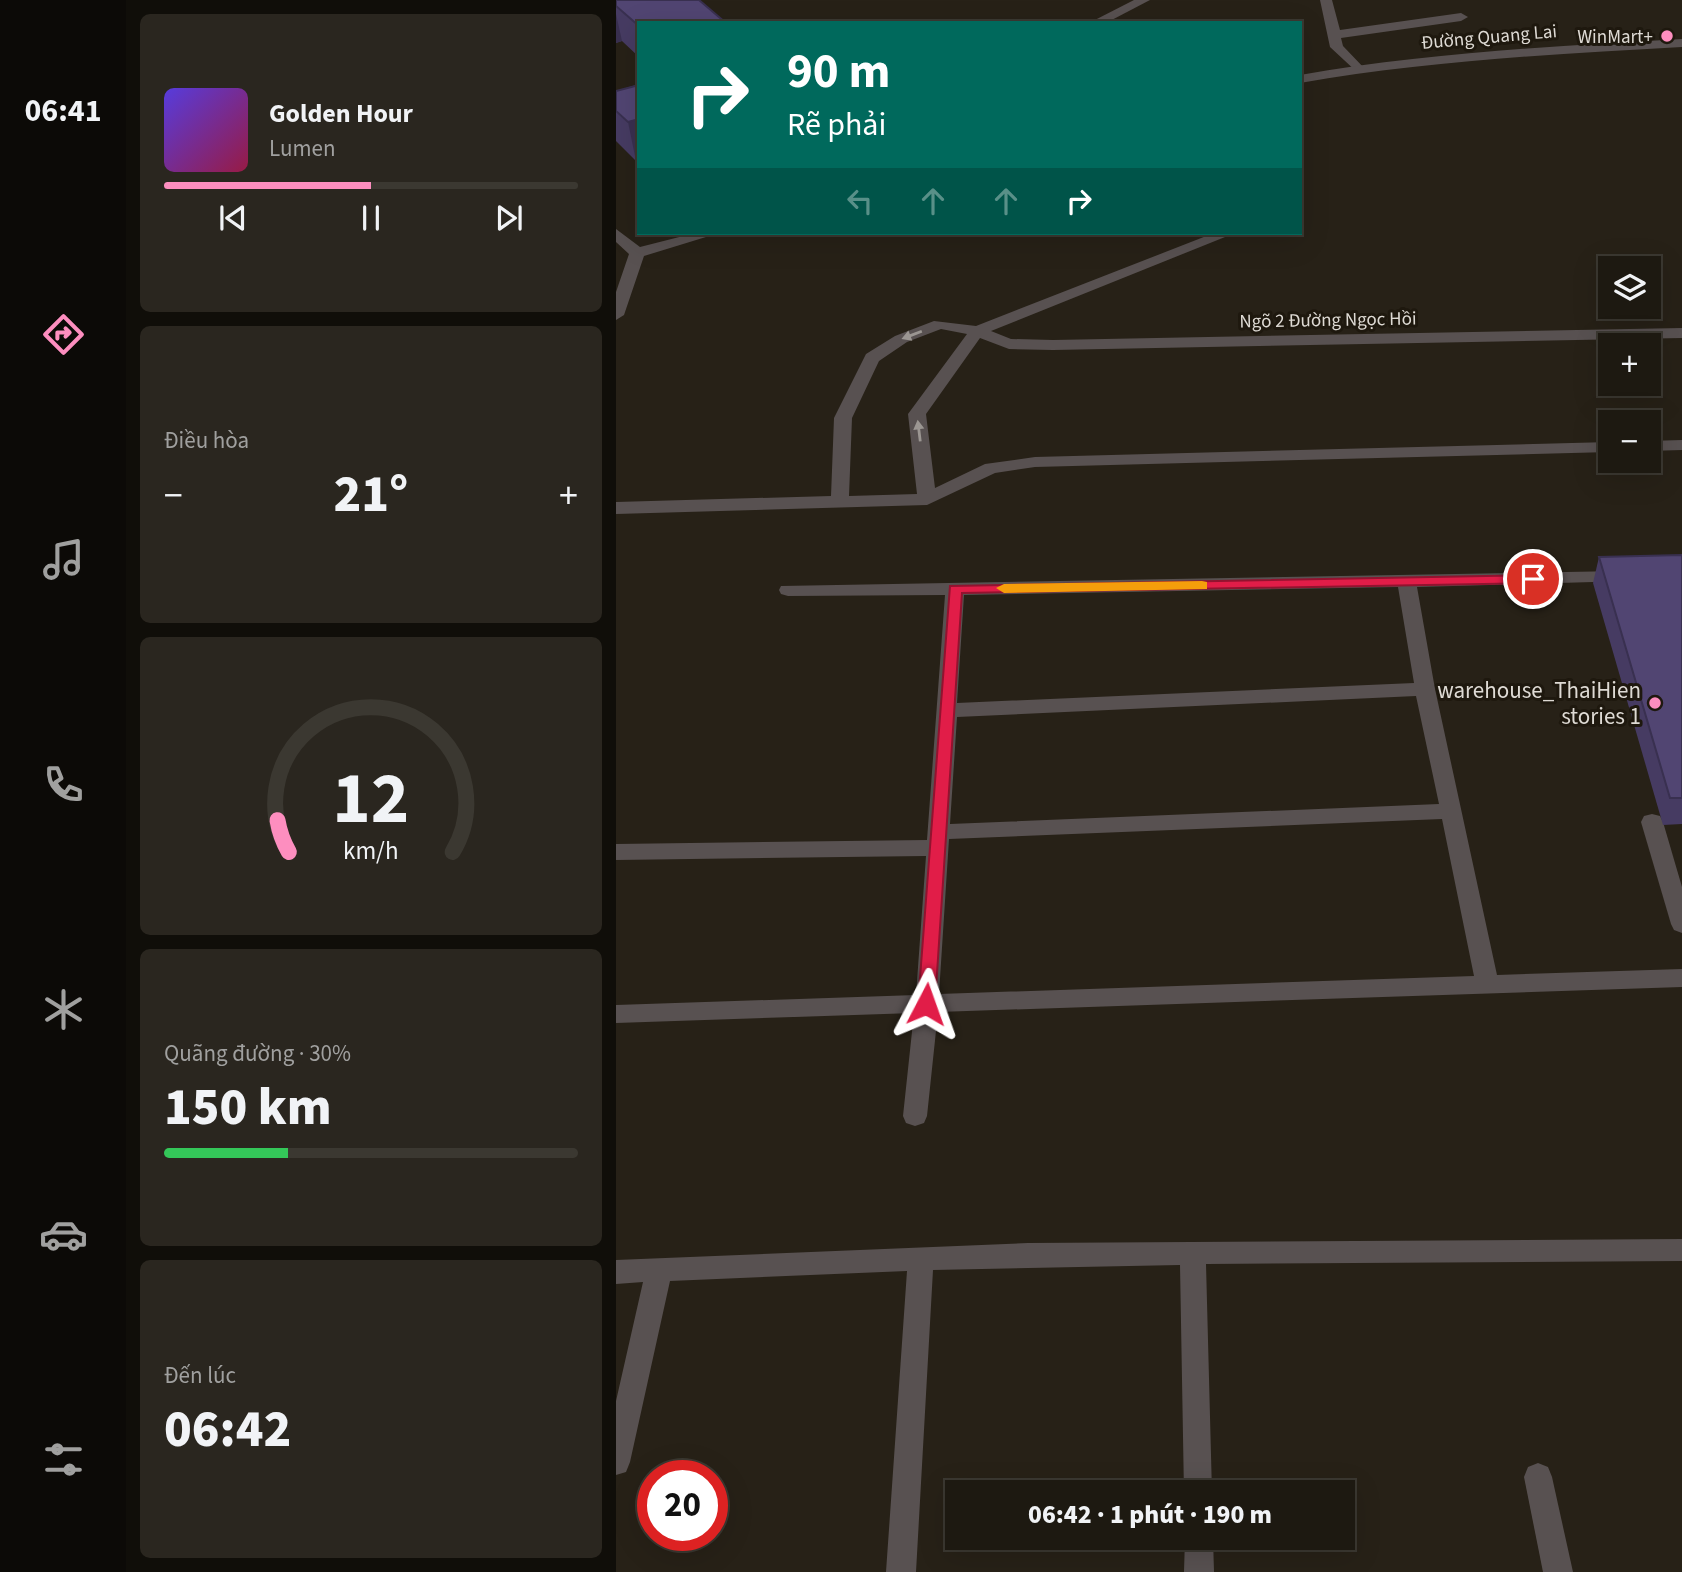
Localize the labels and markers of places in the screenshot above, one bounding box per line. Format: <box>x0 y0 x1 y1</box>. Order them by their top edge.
place label: WinMart+ <box>1577 24 1653 51</box>
marker: WinMart+ <box>1659 28 1675 44</box>
pin <box>1503 549 1563 609</box>
place label: warehouse_ThaiHien stories 1 <box>1437 674 1641 733</box>
marker: warehouse_ThaiHien stories 1 <box>1647 695 1663 711</box>

